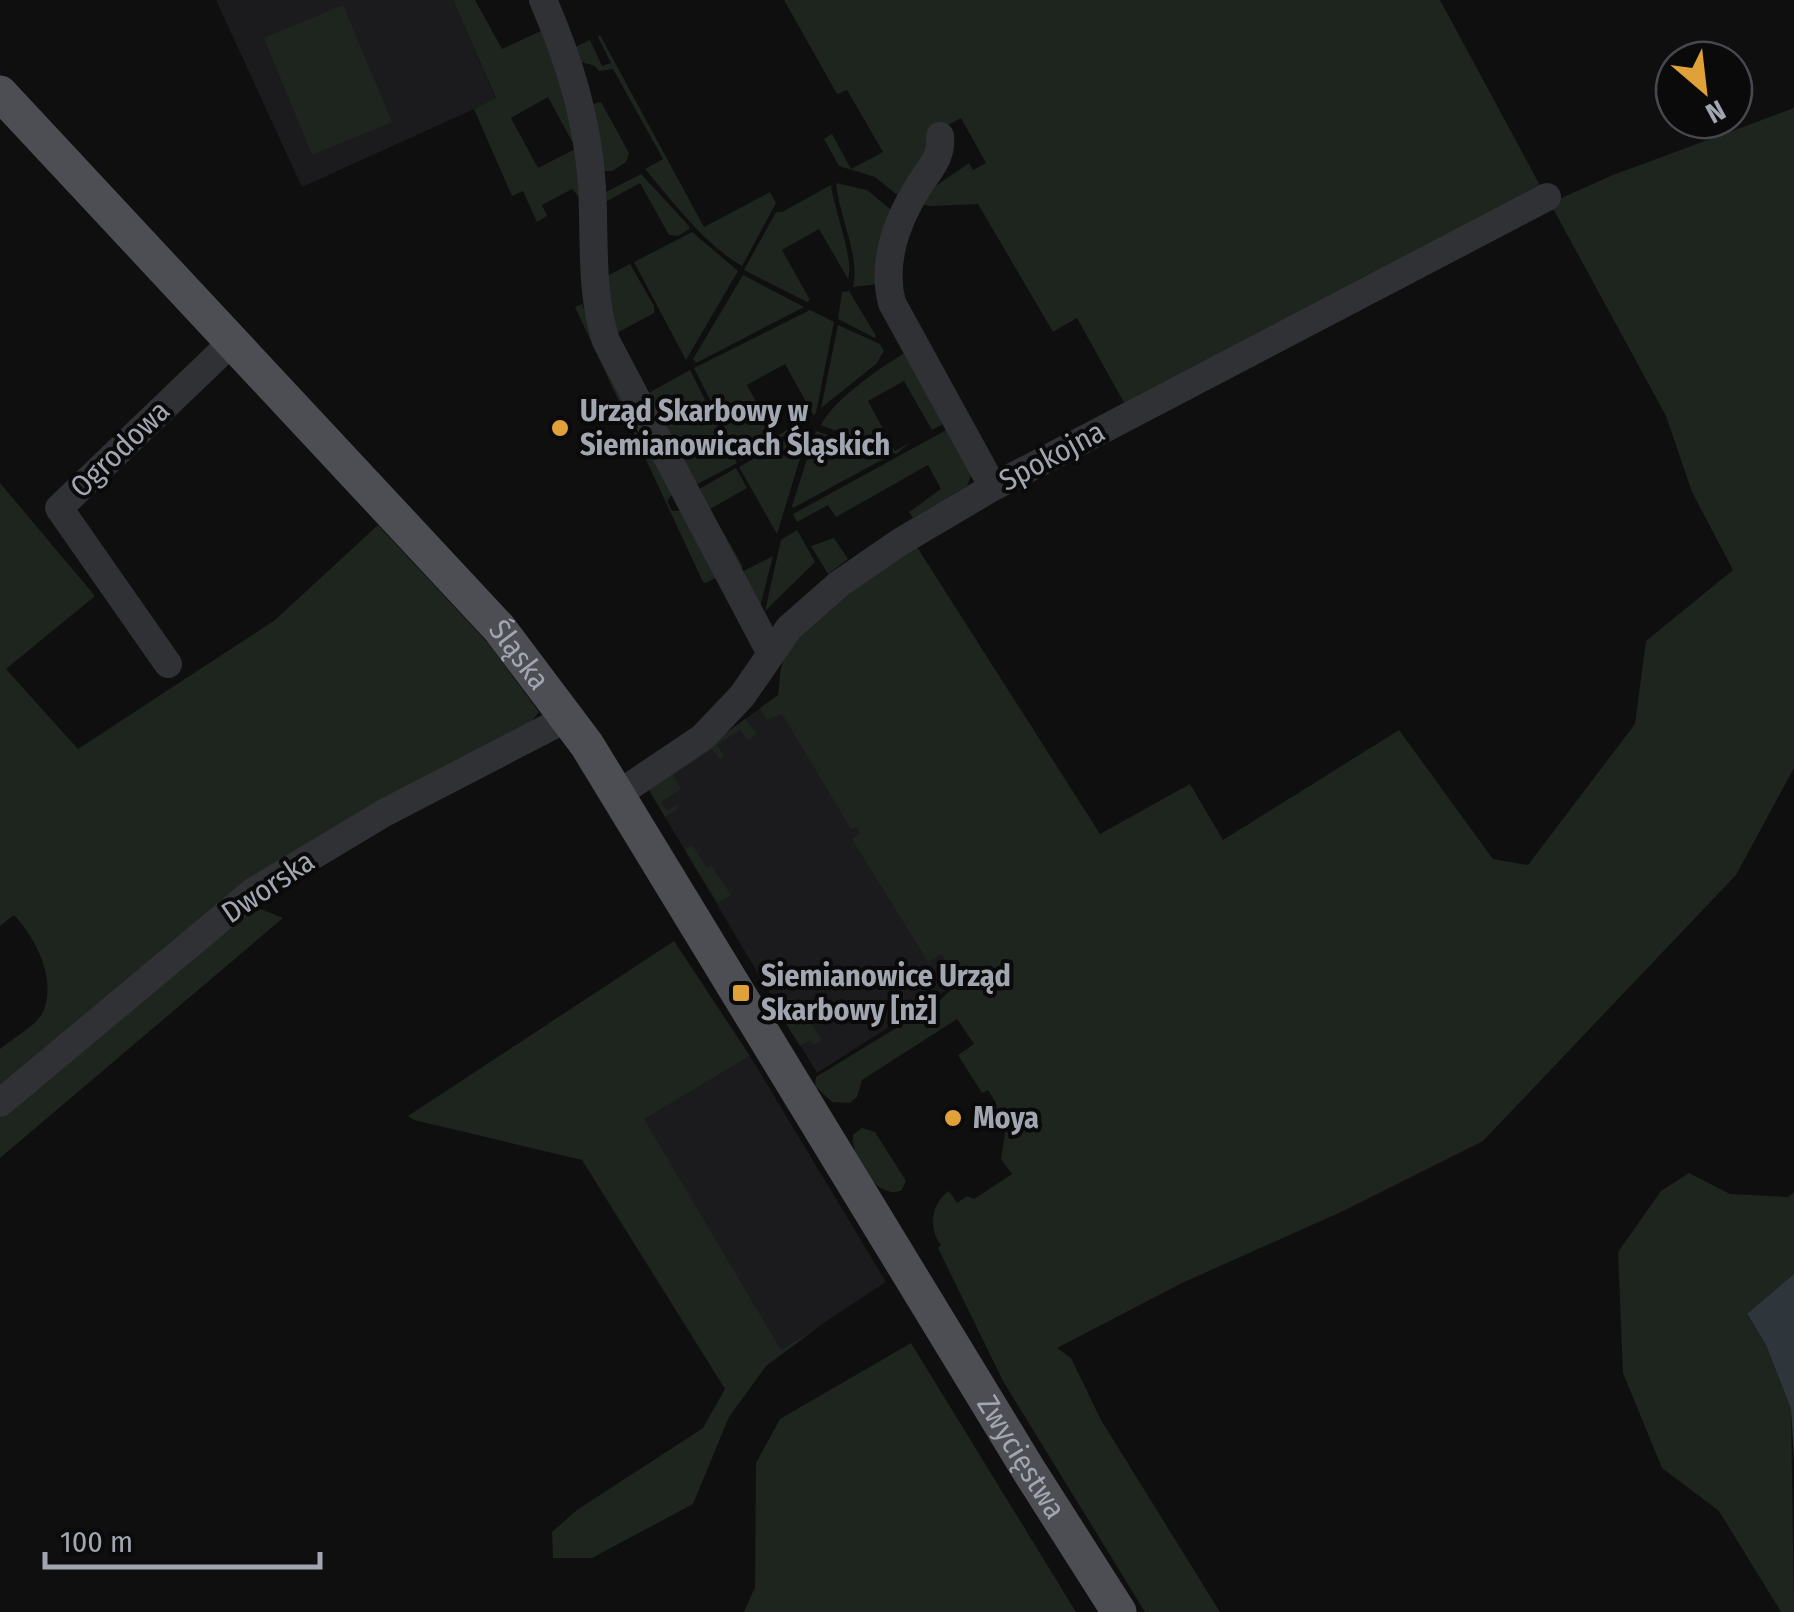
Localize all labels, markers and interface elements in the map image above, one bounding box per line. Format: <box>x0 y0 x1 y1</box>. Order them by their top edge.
north arrow <box>1654 40 1754 140</box>
text: N <box>1700 93 1731 130</box>
street label: Ogrodowa <box>63 393 177 505</box>
place label: Urząd Skarbowy w Siemianowicach Śląskich <box>580 393 890 463</box>
street label: Spokojna <box>993 413 1111 499</box>
marker: Urząd Skarbowy w Siemianowicach Śląskich <box>549 417 571 439</box>
street label: Śląska <box>481 613 557 697</box>
street label: Dworska <box>215 843 321 931</box>
place label: Siemianowice Urząd Skarbowy [nż] <box>761 958 1011 1028</box>
marker: Siemianowice Urząd Skarbowy [nż] <box>730 982 752 1004</box>
place label: Moya <box>973 1100 1039 1136</box>
marker: Moya <box>942 1107 964 1129</box>
street label: Zwycięstwa <box>969 1389 1073 1526</box>
scale bar <box>45 1507 320 1569</box>
text: 100 m <box>60 1524 133 1560</box>

